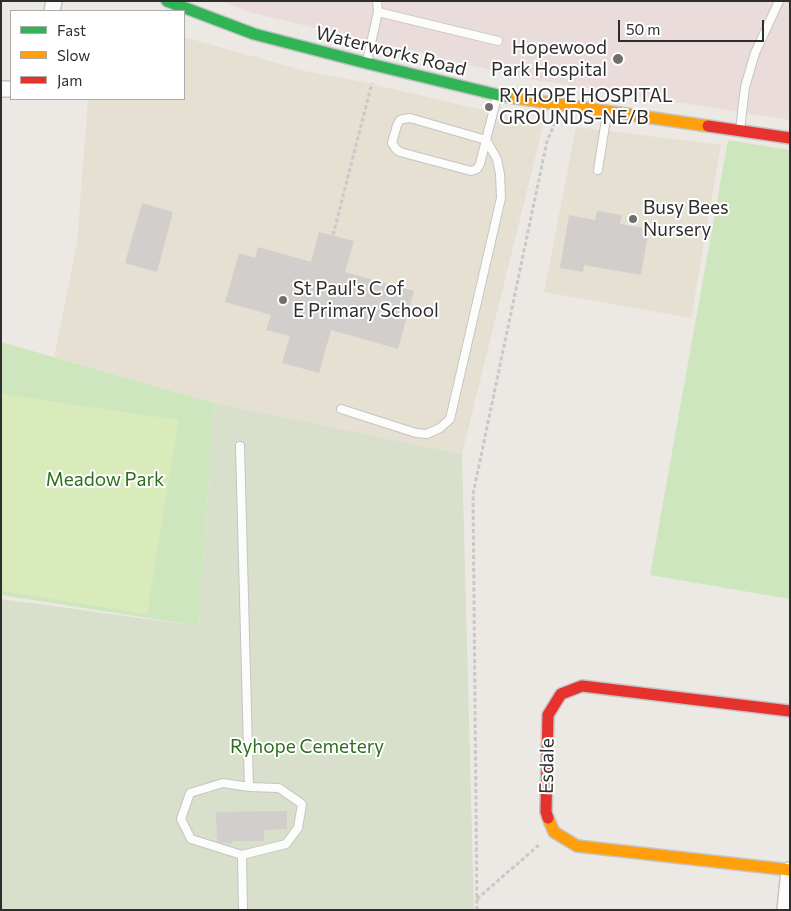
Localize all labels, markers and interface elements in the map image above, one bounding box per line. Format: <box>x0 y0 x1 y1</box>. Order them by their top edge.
legend <box>10 10 185 100</box>
scale bar <box>621 10 767 42</box>
text: 50 m <box>626 20 660 38</box>
text: Fast <box>57 21 86 39</box>
street label: Waterworks Road <box>313 21 469 81</box>
place label: Hopewood Park Hospital <box>491 37 607 81</box>
text: Slow <box>57 46 90 64</box>
marker: Hopewood Park Hospital <box>611 52 625 66</box>
text: Jam <box>57 71 82 89</box>
place label: RYHOPE HOSPITAL GROUNDS-NE/B <box>499 85 673 129</box>
marker: RYHOPE HOSPITAL GROUNDS-NE/B <box>483 101 495 113</box>
place label: Busy Bees Nursery <box>643 197 729 241</box>
marker: Busy Bees Nursery <box>627 213 639 225</box>
place label: St Paul's C of E Primary School <box>293 278 439 322</box>
marker: St Paul's C of E Primary School <box>277 294 289 306</box>
park label: Meadow Park <box>46 469 164 491</box>
park label: Ryhope Cemetery <box>230 736 384 758</box>
street label: Esdale <box>535 738 559 794</box>

